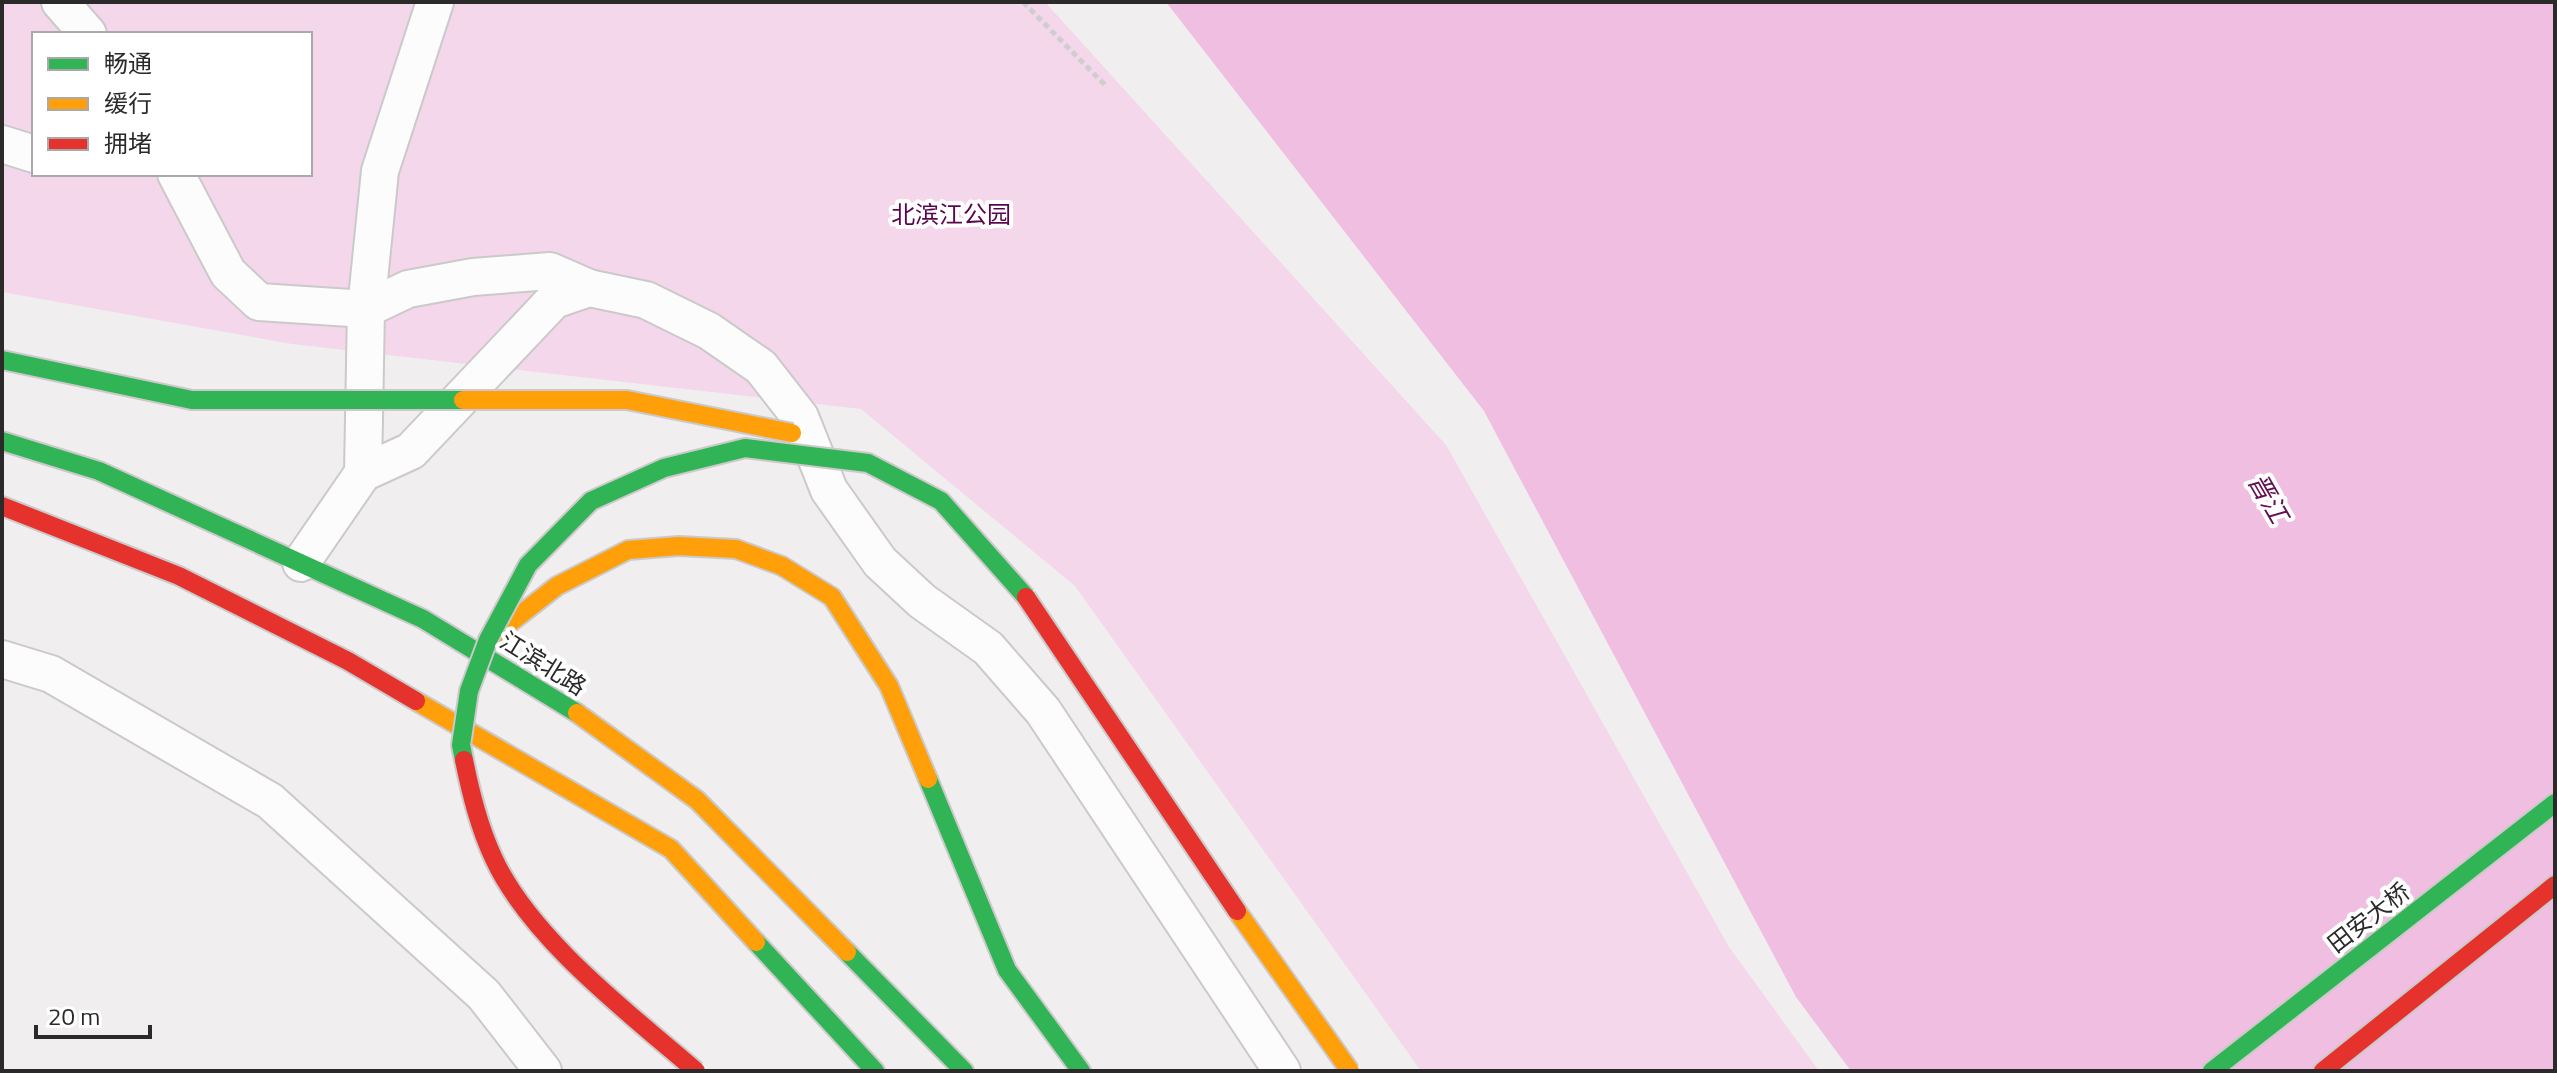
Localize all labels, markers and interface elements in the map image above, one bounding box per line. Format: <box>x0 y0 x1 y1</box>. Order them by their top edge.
legend <box>32 32 312 176</box>
text: 畅通 <box>104 45 152 81</box>
text: 缓行 <box>104 85 152 121</box>
text: 拥堵 <box>104 125 152 161</box>
park label: 北滨江公园 <box>891 196 1011 232</box>
water label: 晋江 <box>2239 465 2300 533</box>
street label: 江滨北路 <box>493 622 594 704</box>
street label: 田安大桥 <box>2319 873 2417 961</box>
scale bar <box>36 989 150 1039</box>
text: 20 m <box>48 998 100 1034</box>

